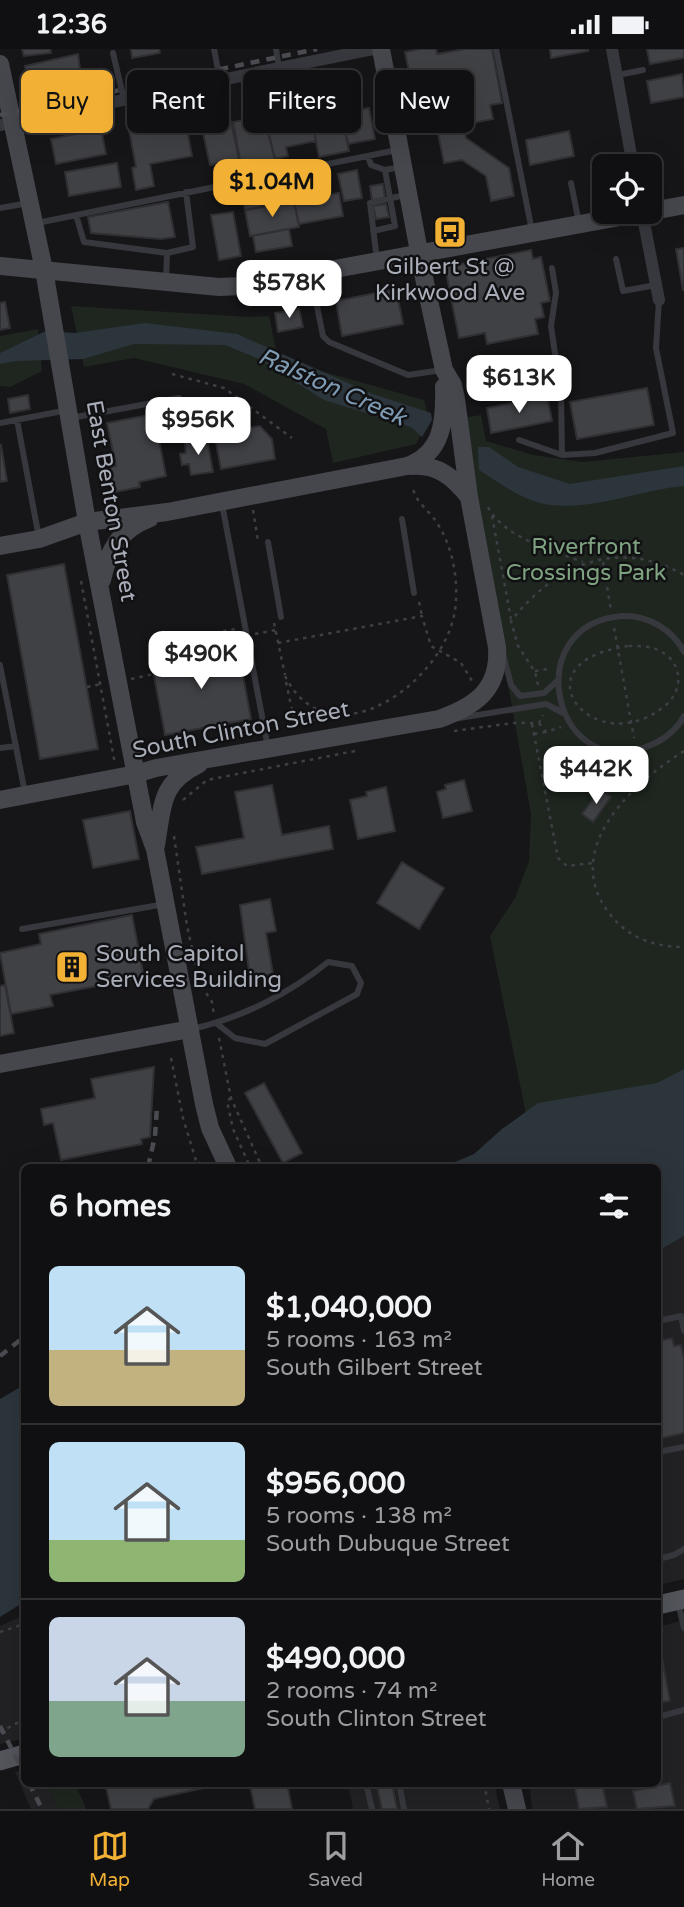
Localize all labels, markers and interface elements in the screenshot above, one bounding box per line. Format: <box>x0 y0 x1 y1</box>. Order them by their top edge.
text: 12:36 <box>35 9 107 40</box>
chip: Buy <box>21 70 113 133</box>
chip: Rent <box>127 70 229 133</box>
chip: Filters <box>243 70 361 133</box>
chip: New <box>375 70 474 133</box>
map controls <box>592 154 662 224</box>
button: locate <box>592 154 662 224</box>
pin: $1.04M <box>215 159 329 219</box>
text: $1.04M <box>229 168 315 196</box>
bus stop icon: Gilbert St @ Kirkwood Ave <box>431 213 469 251</box>
place label: Gilbert St @ Kirkwood Ave <box>375 253 525 307</box>
pin: $578K <box>240 261 338 320</box>
text: $578K <box>253 269 325 297</box>
water label: Ralston Creek <box>254 342 412 433</box>
pin: $613K <box>470 355 568 415</box>
text: $613K <box>483 364 555 392</box>
pin: $956K <box>149 397 247 457</box>
street label: East Benton Street <box>79 398 143 604</box>
text: $956K <box>162 406 234 434</box>
park label: Riverfront Crossings Park <box>506 533 666 587</box>
pin: $490K <box>152 631 250 691</box>
text: $490K <box>165 640 237 668</box>
street label: South Clinton Street <box>130 695 352 765</box>
pin: $442K <box>547 747 645 806</box>
text: $442K <box>560 755 632 783</box>
place label: South Capitol Services Building <box>96 940 282 994</box>
building icon: South Capitol Services Building <box>53 948 91 986</box>
icon: filters <box>595 1187 633 1225</box>
text: 6 homes <box>49 1188 171 1225</box>
text: $1,040,000 <box>266 1289 432 1326</box>
icon: home <box>105 1294 189 1378</box>
text: 5 rooms · 163 m² <box>266 1326 452 1354</box>
text: South Gilbert Street <box>266 1354 483 1382</box>
text: $956,000 <box>266 1465 405 1502</box>
icon: home <box>105 1470 189 1554</box>
text: 5 rooms · 138 m² <box>266 1502 452 1530</box>
text: South Dubuque Street <box>266 1530 510 1558</box>
text: $490,000 <box>266 1640 405 1677</box>
icon: home <box>105 1645 189 1729</box>
text: 2 rooms · 74 m² <box>266 1677 437 1705</box>
text: South Clinton Street <box>266 1705 486 1733</box>
tab: Map <box>89 1827 130 1891</box>
tab: Saved <box>308 1827 363 1891</box>
tab: Home <box>541 1827 595 1891</box>

